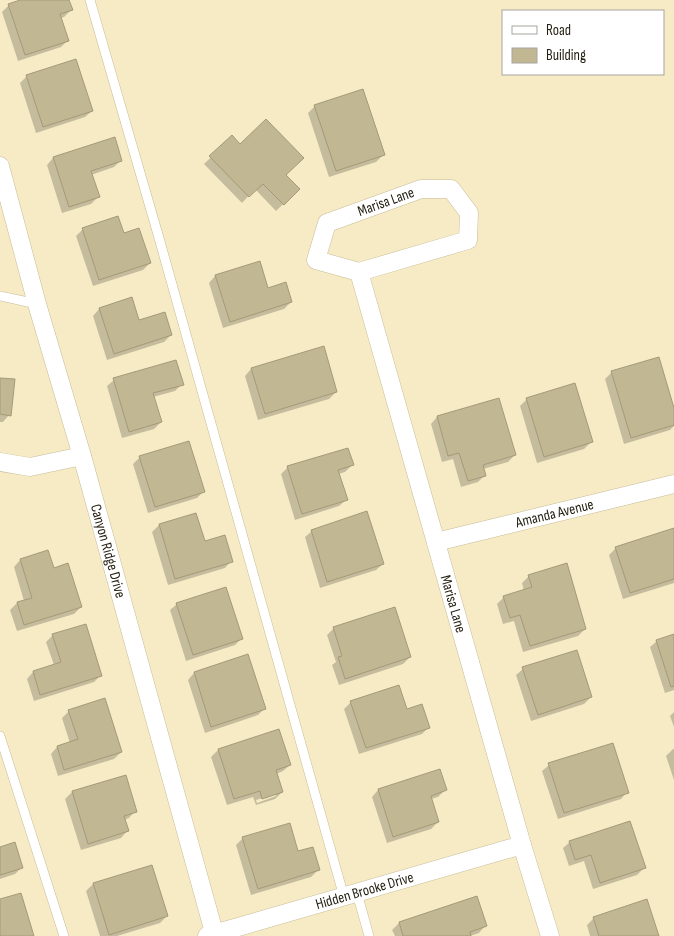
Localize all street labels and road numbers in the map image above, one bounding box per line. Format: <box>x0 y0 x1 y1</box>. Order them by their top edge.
street label: Marisa Lane <box>355 183 417 221</box>
street label: Amanda Avenue <box>513 494 595 532</box>
street label: Canyon Ridge Drive <box>86 502 130 600</box>
street label: Marisa Lane <box>436 573 471 635</box>
street label: Hidden Brooke Drive <box>313 867 416 914</box>

